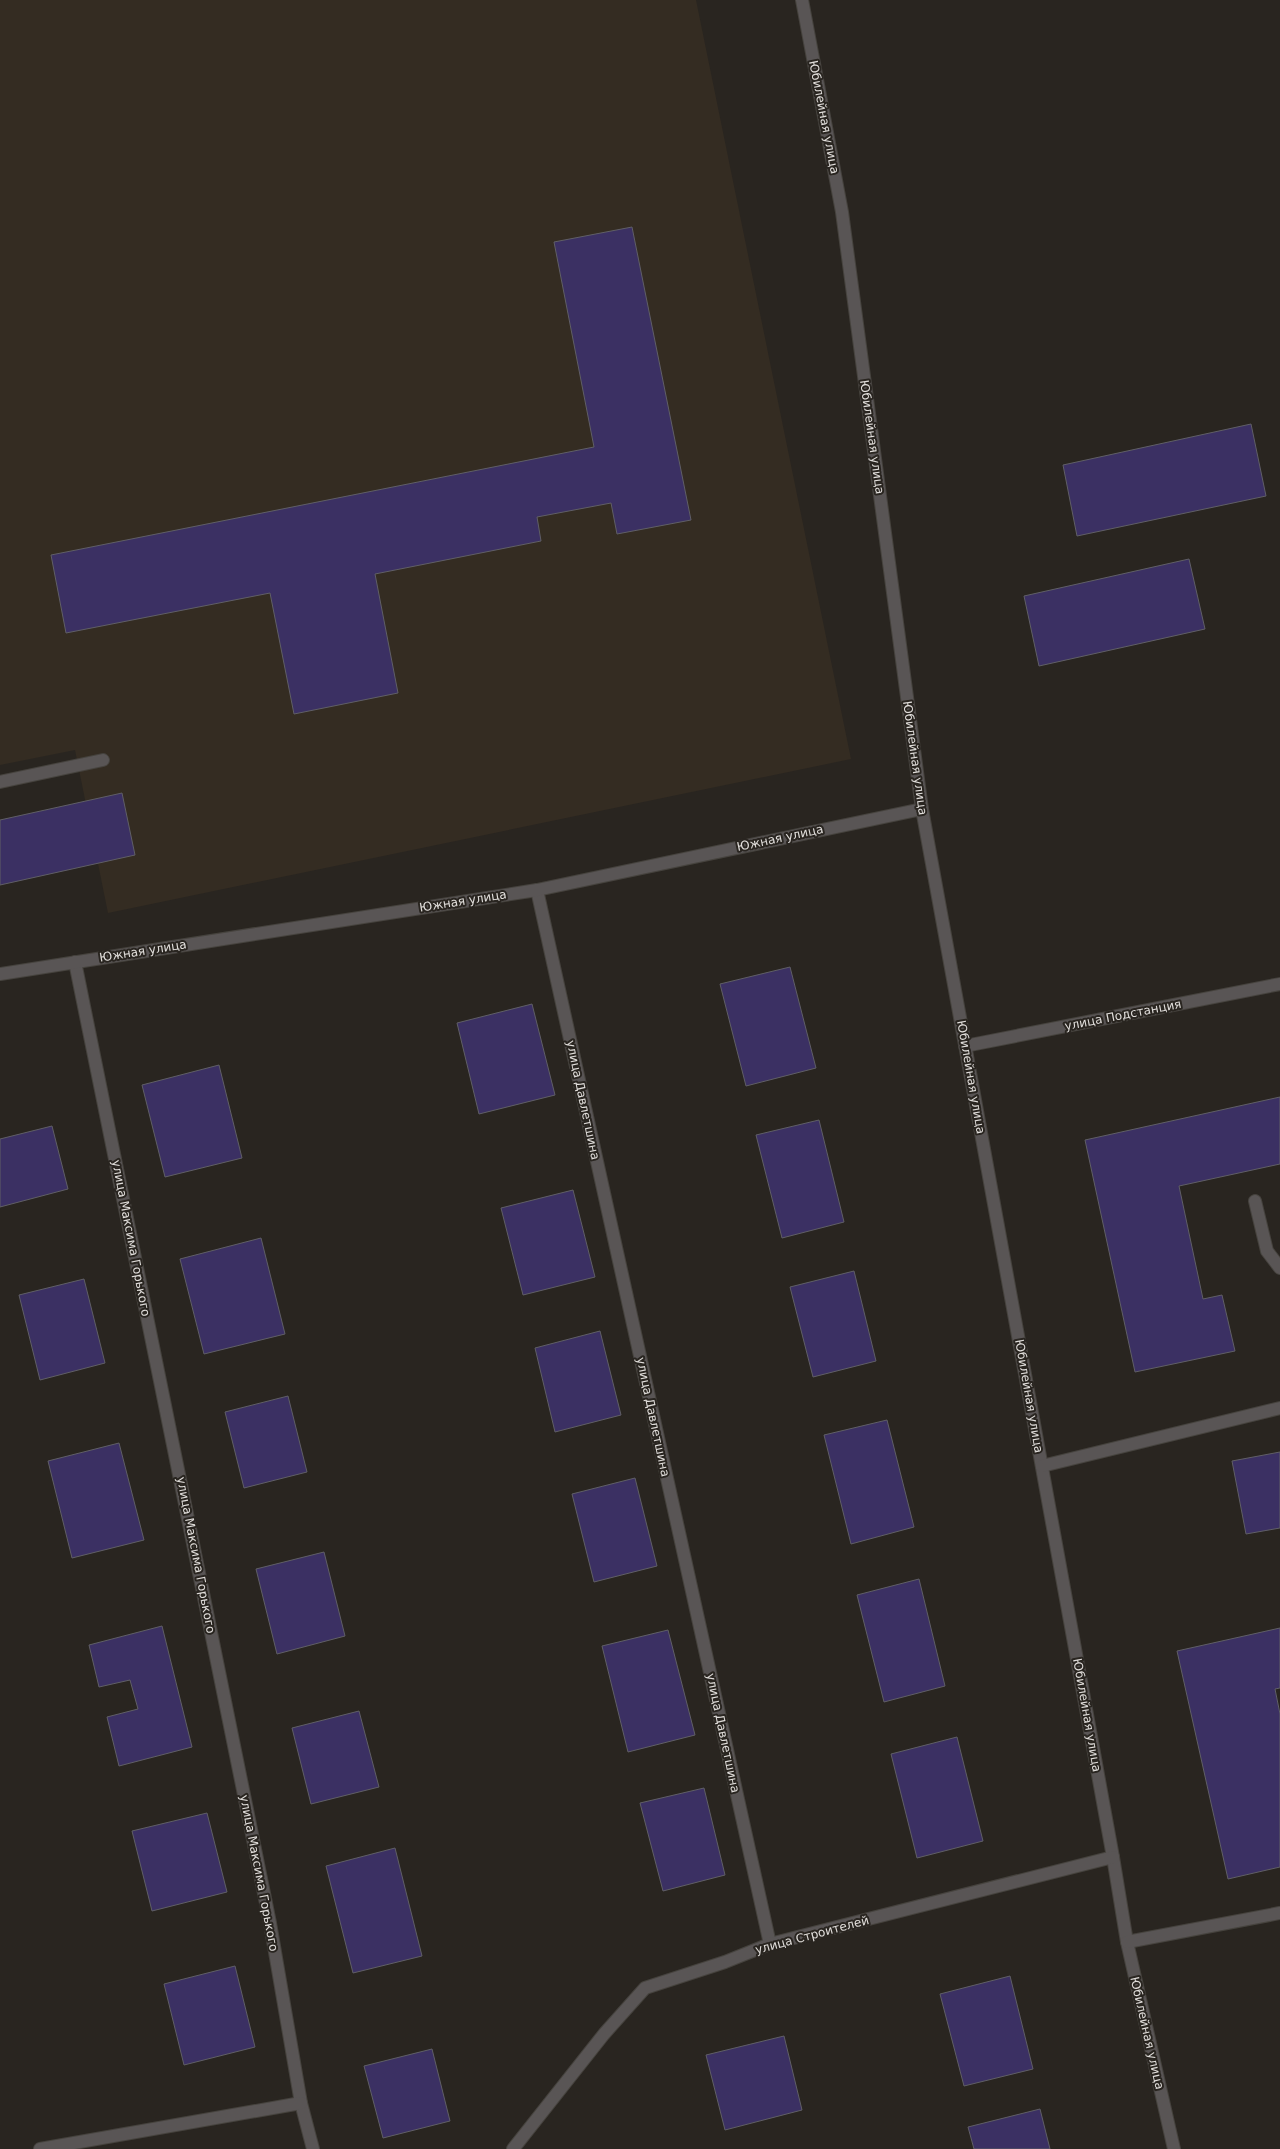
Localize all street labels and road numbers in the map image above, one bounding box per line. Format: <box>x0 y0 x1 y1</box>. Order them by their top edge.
street label: Юбилейная улица <box>806 59 842 175</box>
street label: Юбилейная улица <box>857 379 887 495</box>
street label: Юбилейная улица <box>900 700 930 816</box>
street label: Южная улица <box>735 822 825 854</box>
street label: Южная улица <box>418 887 508 915</box>
street label: Южная улица <box>98 937 188 965</box>
street label: улица Подстанция <box>1063 997 1183 1033</box>
street label: Юбилейная улица <box>954 1019 988 1135</box>
street label: улица Давлетшина <box>563 1039 603 1161</box>
street label: улица Максима Горького <box>109 1159 153 1317</box>
street label: Юбилейная улица <box>1012 1338 1046 1454</box>
street label: улица Давлетшина <box>633 1356 673 1478</box>
street label: улица Максима Горького <box>174 1476 218 1634</box>
street label: Юбилейная улица <box>1070 1657 1104 1773</box>
street label: улица Давлетшина <box>703 1672 743 1794</box>
street label: улица Максима Горького <box>237 1794 281 1952</box>
street label: улица Строителей <box>754 1913 870 1957</box>
street label: Юбилейная улица <box>1127 1975 1167 2091</box>

